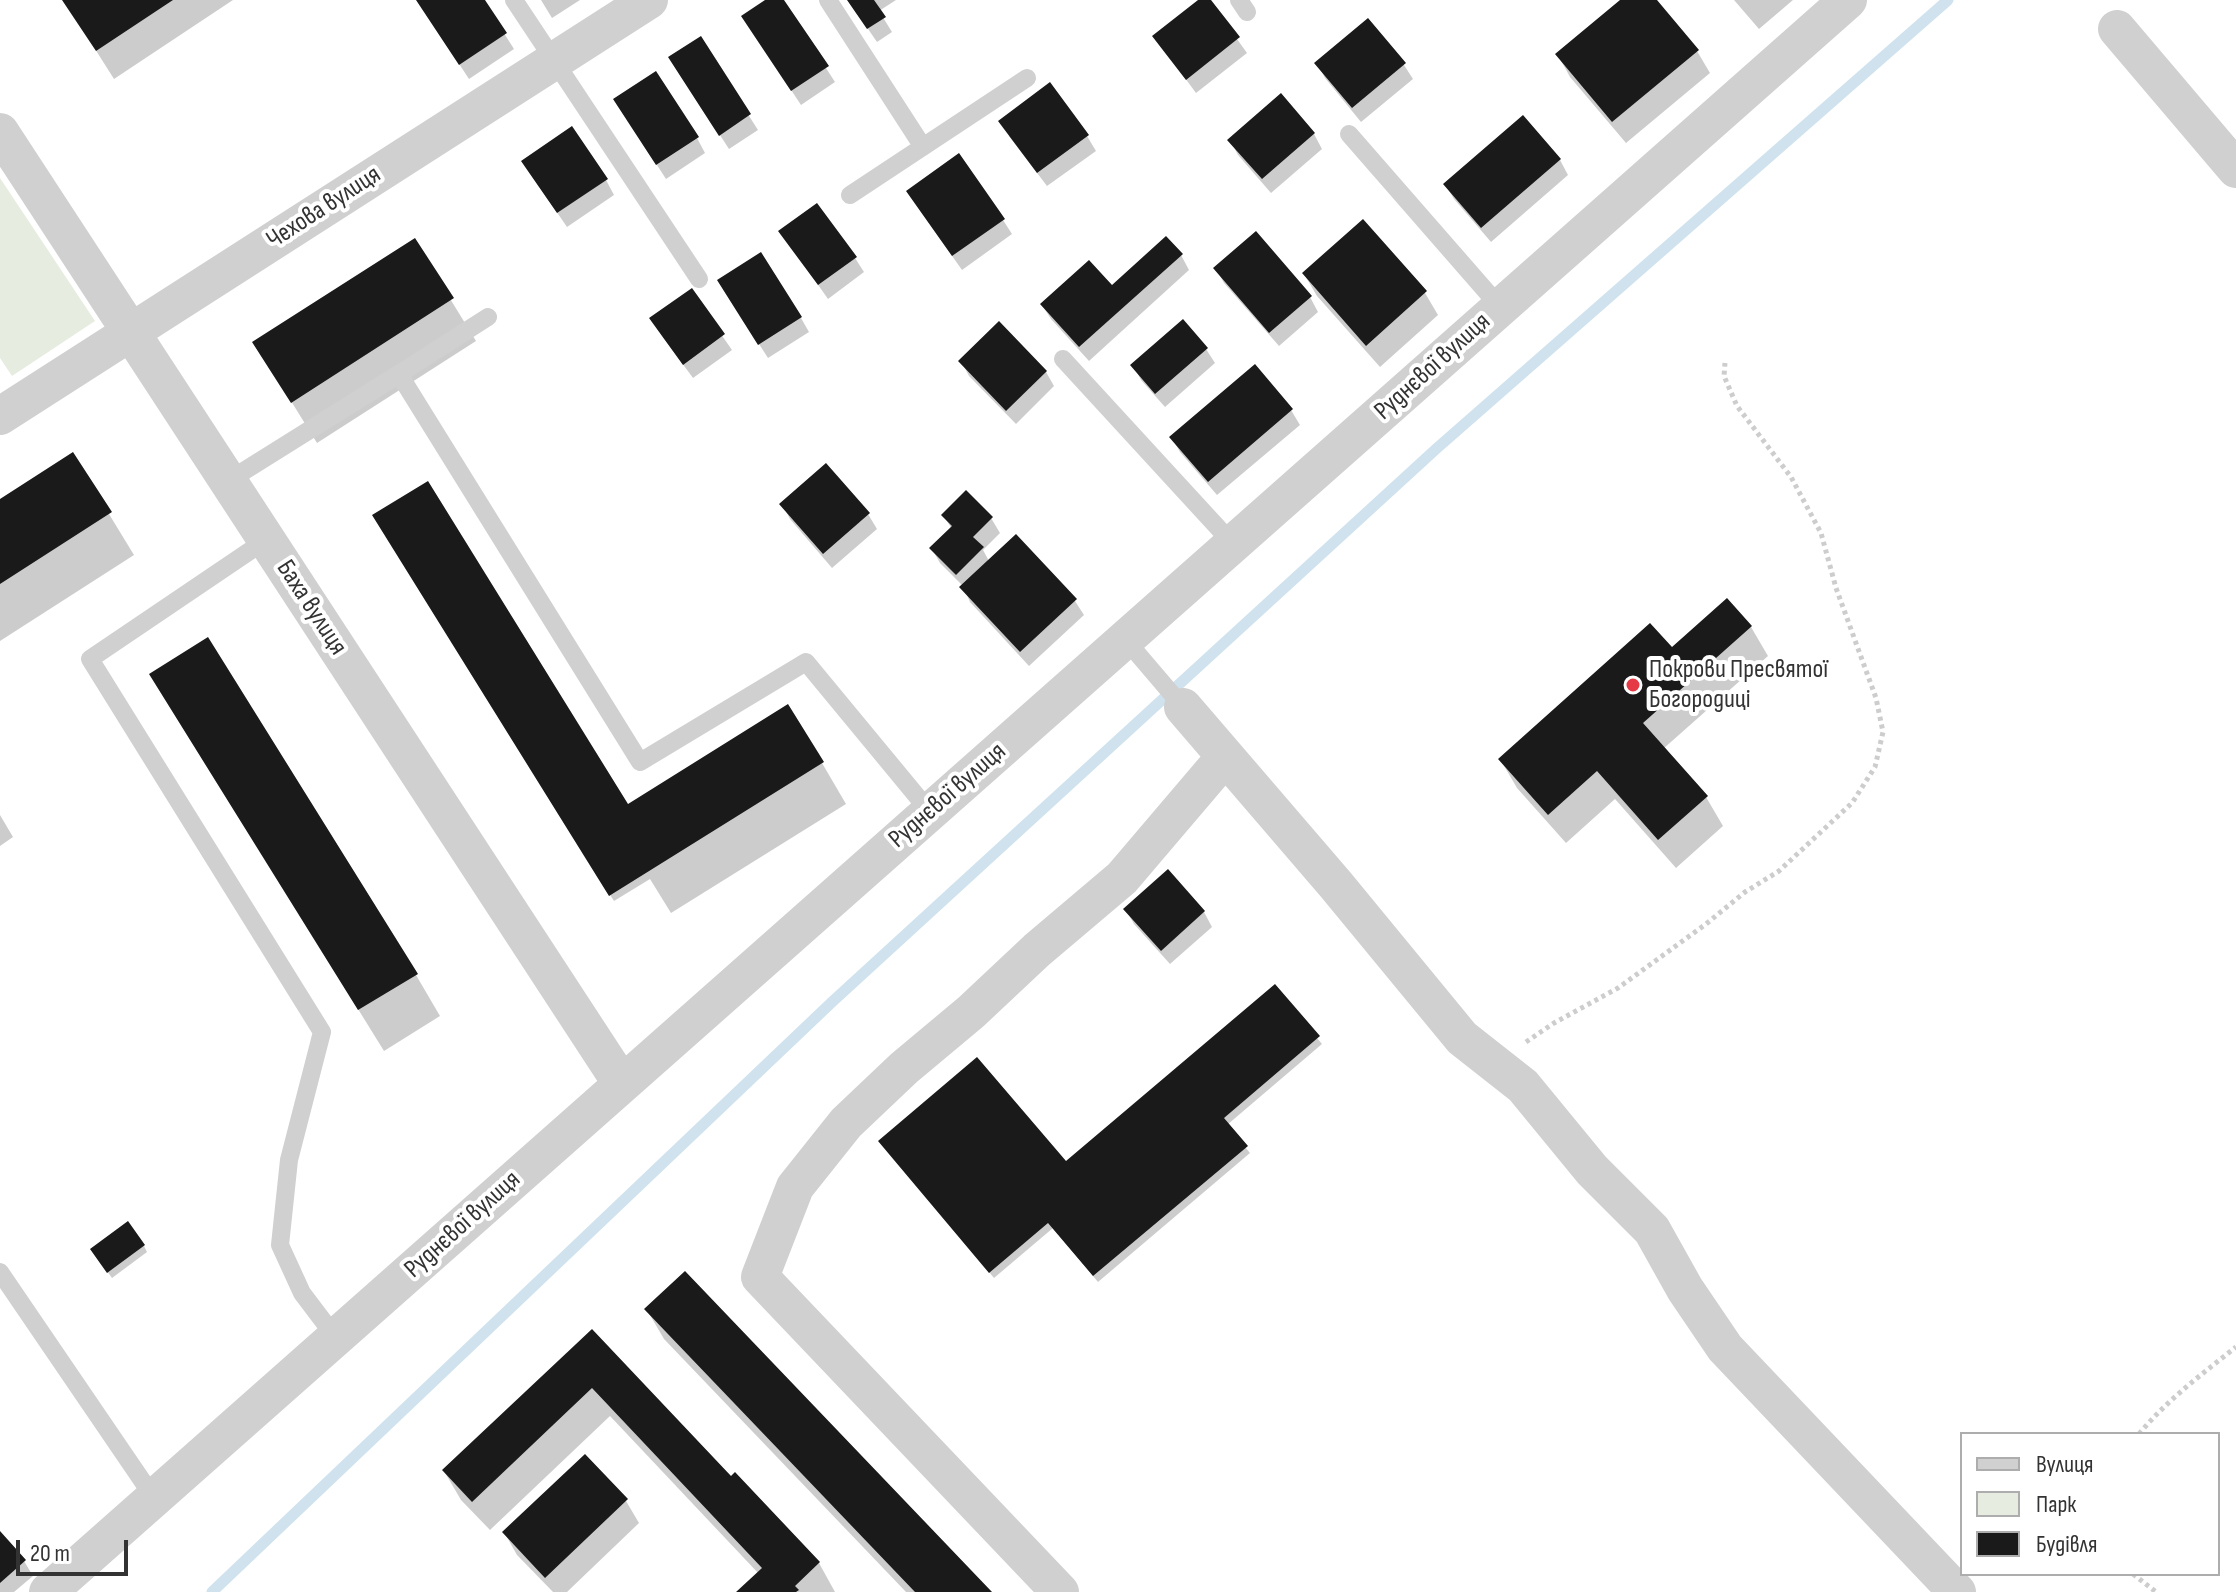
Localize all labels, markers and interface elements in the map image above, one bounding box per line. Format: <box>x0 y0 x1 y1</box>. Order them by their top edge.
street label: Чехова вулиця <box>261 160 387 256</box>
street label: Руднєвої вулиця <box>1369 307 1497 427</box>
street label: Баха вулиця <box>269 555 353 661</box>
place label: Покрови Пресвятої Богородиці <box>1649 654 1828 716</box>
marker: Покрови Пресвятої Богородиці <box>1624 676 1642 694</box>
street label: Руднєвої вулиця <box>883 737 1013 855</box>
street label: Руднєвої вулиця <box>399 1165 527 1285</box>
legend <box>1960 1432 2220 1576</box>
text: Вулиця <box>2036 1450 2094 1479</box>
text: Парк <box>2036 1490 2076 1519</box>
scale bar <box>20 1524 132 1574</box>
text: Будівля <box>2036 1530 2097 1559</box>
text: 20 m <box>30 1539 70 1568</box>

